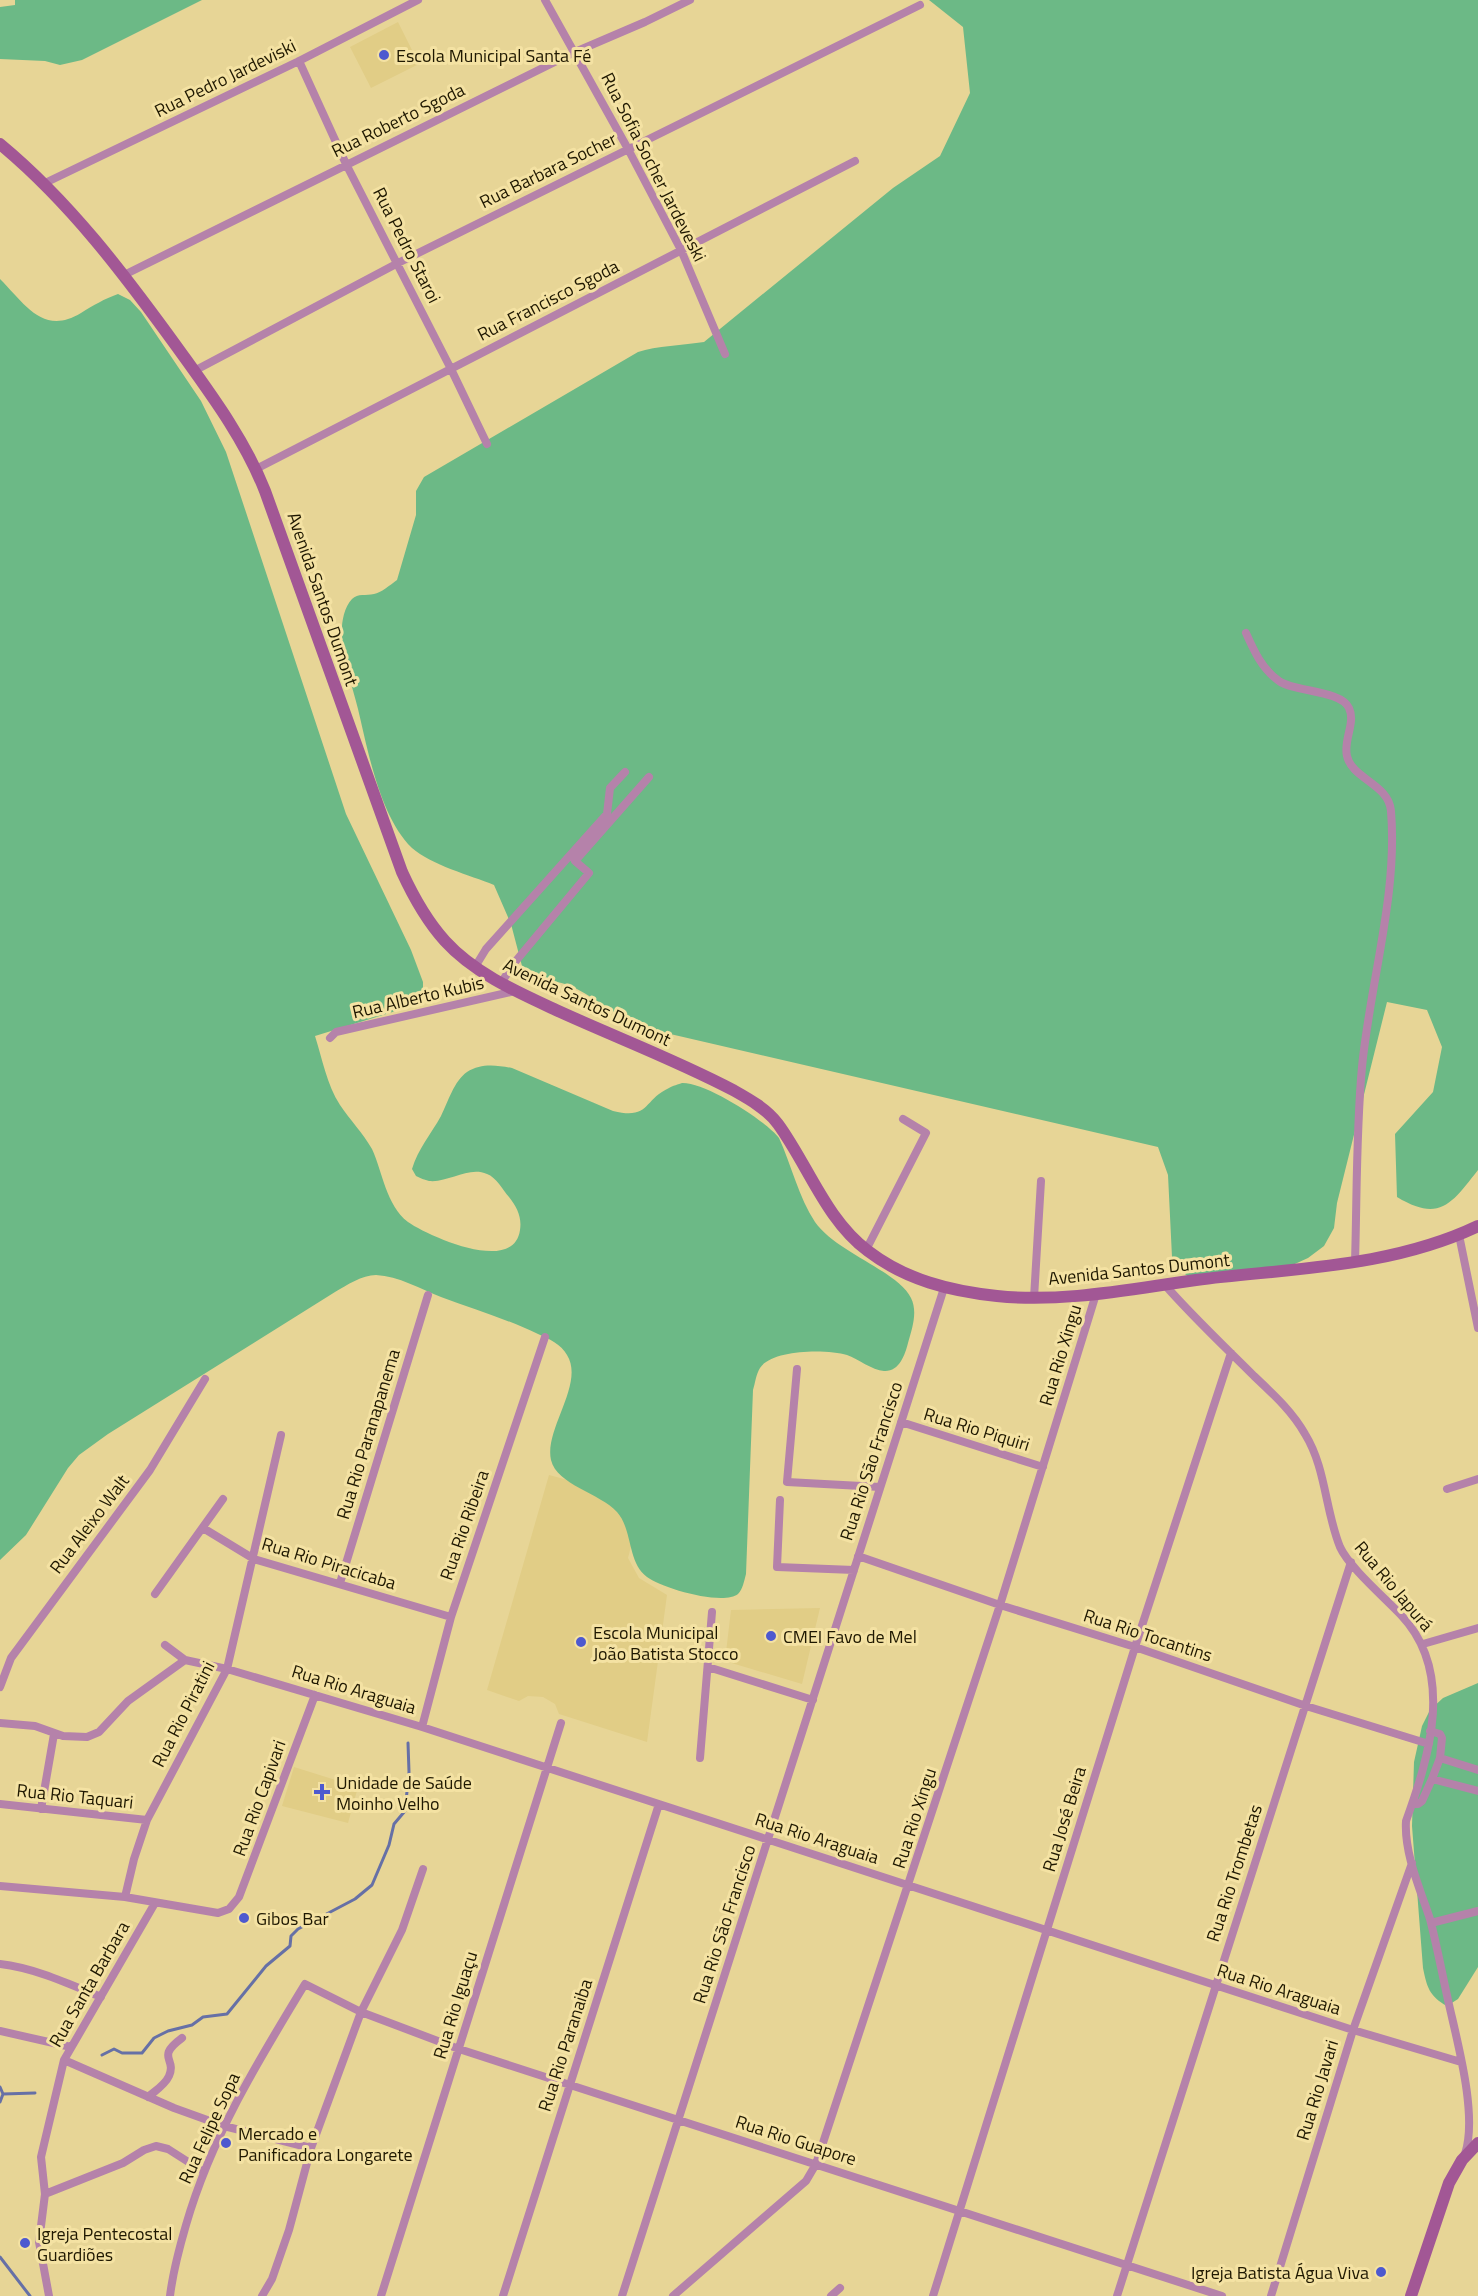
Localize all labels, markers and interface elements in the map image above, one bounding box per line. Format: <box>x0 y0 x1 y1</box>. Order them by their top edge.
street label: Rua Pedro Jardeviski <box>150 32 300 124</box>
place label: Escola Municipal Santa Fé <box>396 42 591 69</box>
marker: Escola Municipal Santa Fé <box>377 48 391 62</box>
street label: Rua Sofia Socher Jardeveski <box>595 68 713 266</box>
street label: Rua Roberto Sgoda <box>327 76 469 164</box>
street label: Rua Barbara Socher <box>475 125 621 215</box>
street label: Rua Pedro Staroi <box>366 182 448 308</box>
street label: Rua Francisco Sgoda <box>472 253 624 347</box>
street label: Avenida Santos Dumont <box>281 508 366 690</box>
street label: Avenida Santos Dumont <box>499 951 676 1053</box>
street label: Rua Alberto Kubis <box>349 969 487 1025</box>
street label: Avenida Santos Dumont <box>1047 1246 1232 1292</box>
street label: Rua Rio Xingu <box>1032 1301 1088 1409</box>
street label: Rua Rio Paranapanema <box>329 1345 407 1523</box>
street label: Rua Rio São Francisco <box>833 1378 909 1544</box>
street label: Rua Rio Piquiri <box>921 1400 1033 1458</box>
street label: Rua Rio Ribeira <box>433 1466 495 1584</box>
street label: Rua Aleixo Walt <box>43 1468 136 1579</box>
street label: Rua Rio Piracicaba <box>259 1530 399 1596</box>
street label: Rua Rio Japurá <box>1348 1535 1440 1637</box>
street label: Rua Rio Tocantins <box>1080 1601 1216 1669</box>
place label: Escola Municipal João Batista Stocco <box>593 1619 739 1667</box>
place label: CMEI Favo de Mel <box>783 1623 917 1650</box>
marker: CMEI Favo de Mel <box>764 1629 778 1643</box>
marker: Escola Municipal João Batista Stocco <box>574 1635 588 1649</box>
street label: Rua Rio Piratini <box>145 1656 221 1772</box>
street label: Rua Rio Araguaia <box>288 1657 420 1721</box>
street label: Rua Rio Capivari <box>225 1736 293 1860</box>
street label: Rua José Beira <box>1035 1763 1093 1875</box>
street label: Rua Rio Xingu <box>885 1764 943 1872</box>
place label: Unidade de Saúde Moinho Velho <box>336 1769 472 1817</box>
street label: Rua Rio Taquari <box>15 1776 135 1816</box>
marker: Unidade de Saúde Moinho Velho <box>313 1783 331 1801</box>
street label: Rua Rio Trombetas <box>1199 1801 1269 1945</box>
street label: Rua Rio Araguaia <box>752 1805 882 1871</box>
street label: Rua Rio São Francisco <box>686 1841 762 2007</box>
place label: Gibos Bar <box>256 1905 329 1932</box>
marker: Gibos Bar <box>237 1911 251 1925</box>
street label: Rua Santa Barbara <box>42 1916 136 2052</box>
street label: Rua Rio Iguaçu <box>426 1948 484 2062</box>
street label: Rua Rio Araguaia <box>1214 1956 1344 2022</box>
street label: Rua Rio Paranaiba <box>531 1975 599 2115</box>
street label: Rua Rio Javari <box>1289 2036 1345 2144</box>
street label: Rua Felipe Sopa <box>171 2068 247 2188</box>
street label: Rua Rio Guapore <box>732 2108 860 2172</box>
place label: Mercado e Panificadora Longarete <box>238 2120 413 2168</box>
marker: Mercado e Panificadora Longarete <box>219 2136 233 2150</box>
place label: Igreja Pentecostal Guardiões <box>37 2220 172 2268</box>
marker: Igreja Pentecostal Guardiões <box>18 2236 32 2250</box>
place label: Igreja Batista Água Viva <box>1191 2259 1369 2286</box>
marker: Igreja Batista Água Viva <box>1374 2265 1388 2279</box>

